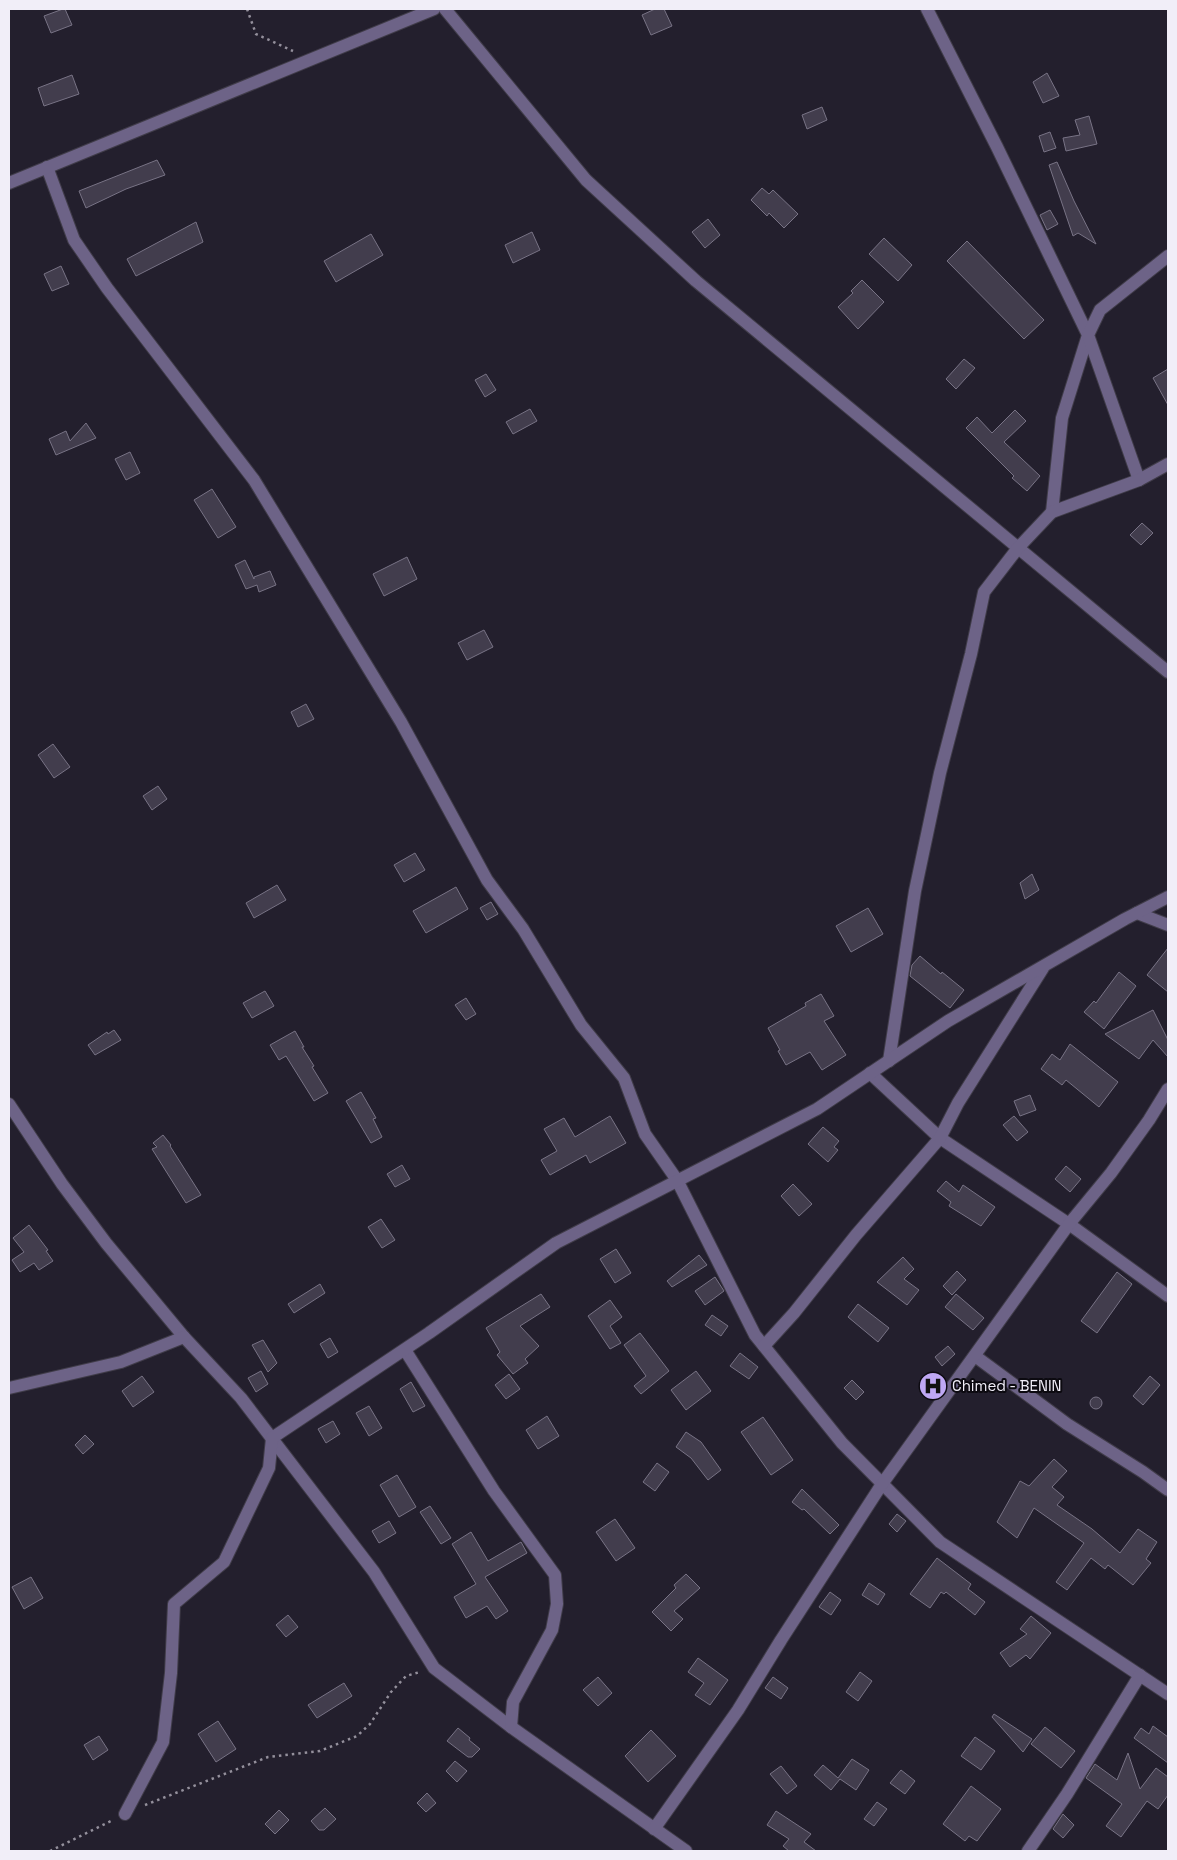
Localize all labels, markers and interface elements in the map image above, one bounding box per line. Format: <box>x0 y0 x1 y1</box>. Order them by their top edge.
hospital icon: Chimed - BENIN <box>918 1371 948 1401</box>
place label: Chimed - BENIN <box>952 1376 1062 1395</box>

